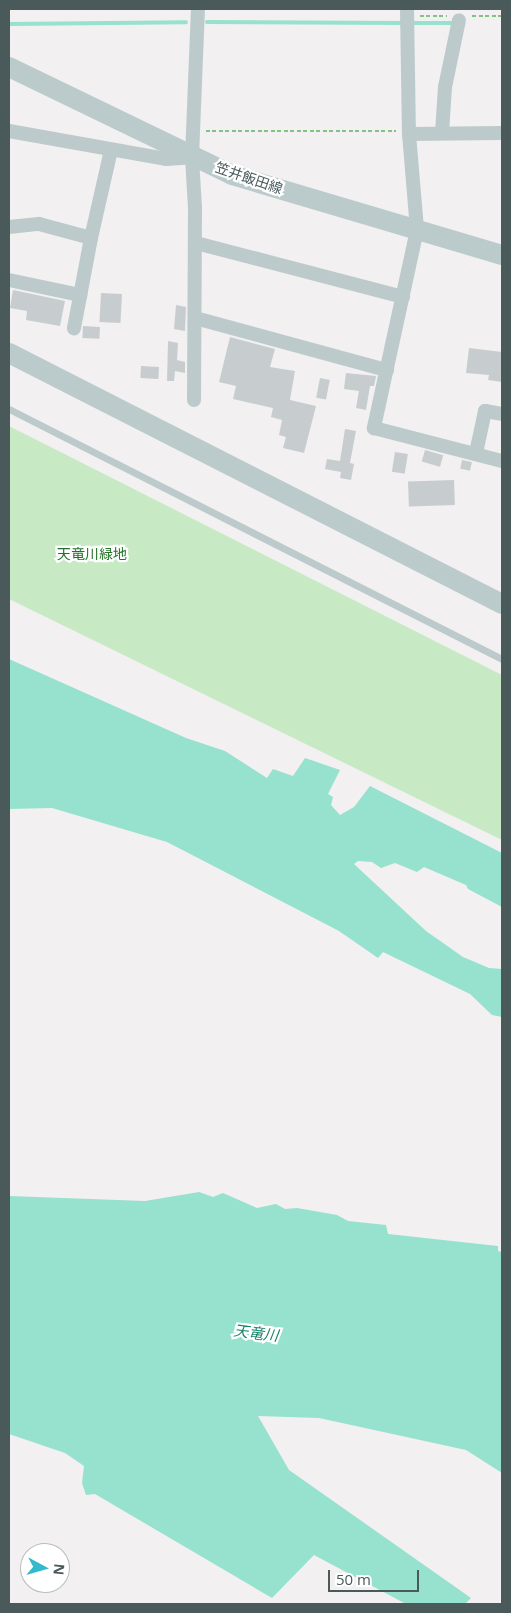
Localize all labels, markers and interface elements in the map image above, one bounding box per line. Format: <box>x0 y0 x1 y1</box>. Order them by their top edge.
street label: 笠井飯田線 <box>213 159 285 197</box>
park label: 天竜川緑地 <box>57 546 127 562</box>
water label: 天竜川 <box>233 1321 279 1345</box>
north arrow <box>20 1543 70 1593</box>
scale bar <box>331 1560 422 1592</box>
text: N <box>49 1563 69 1576</box>
text: 50 m <box>336 1569 371 1589</box>

